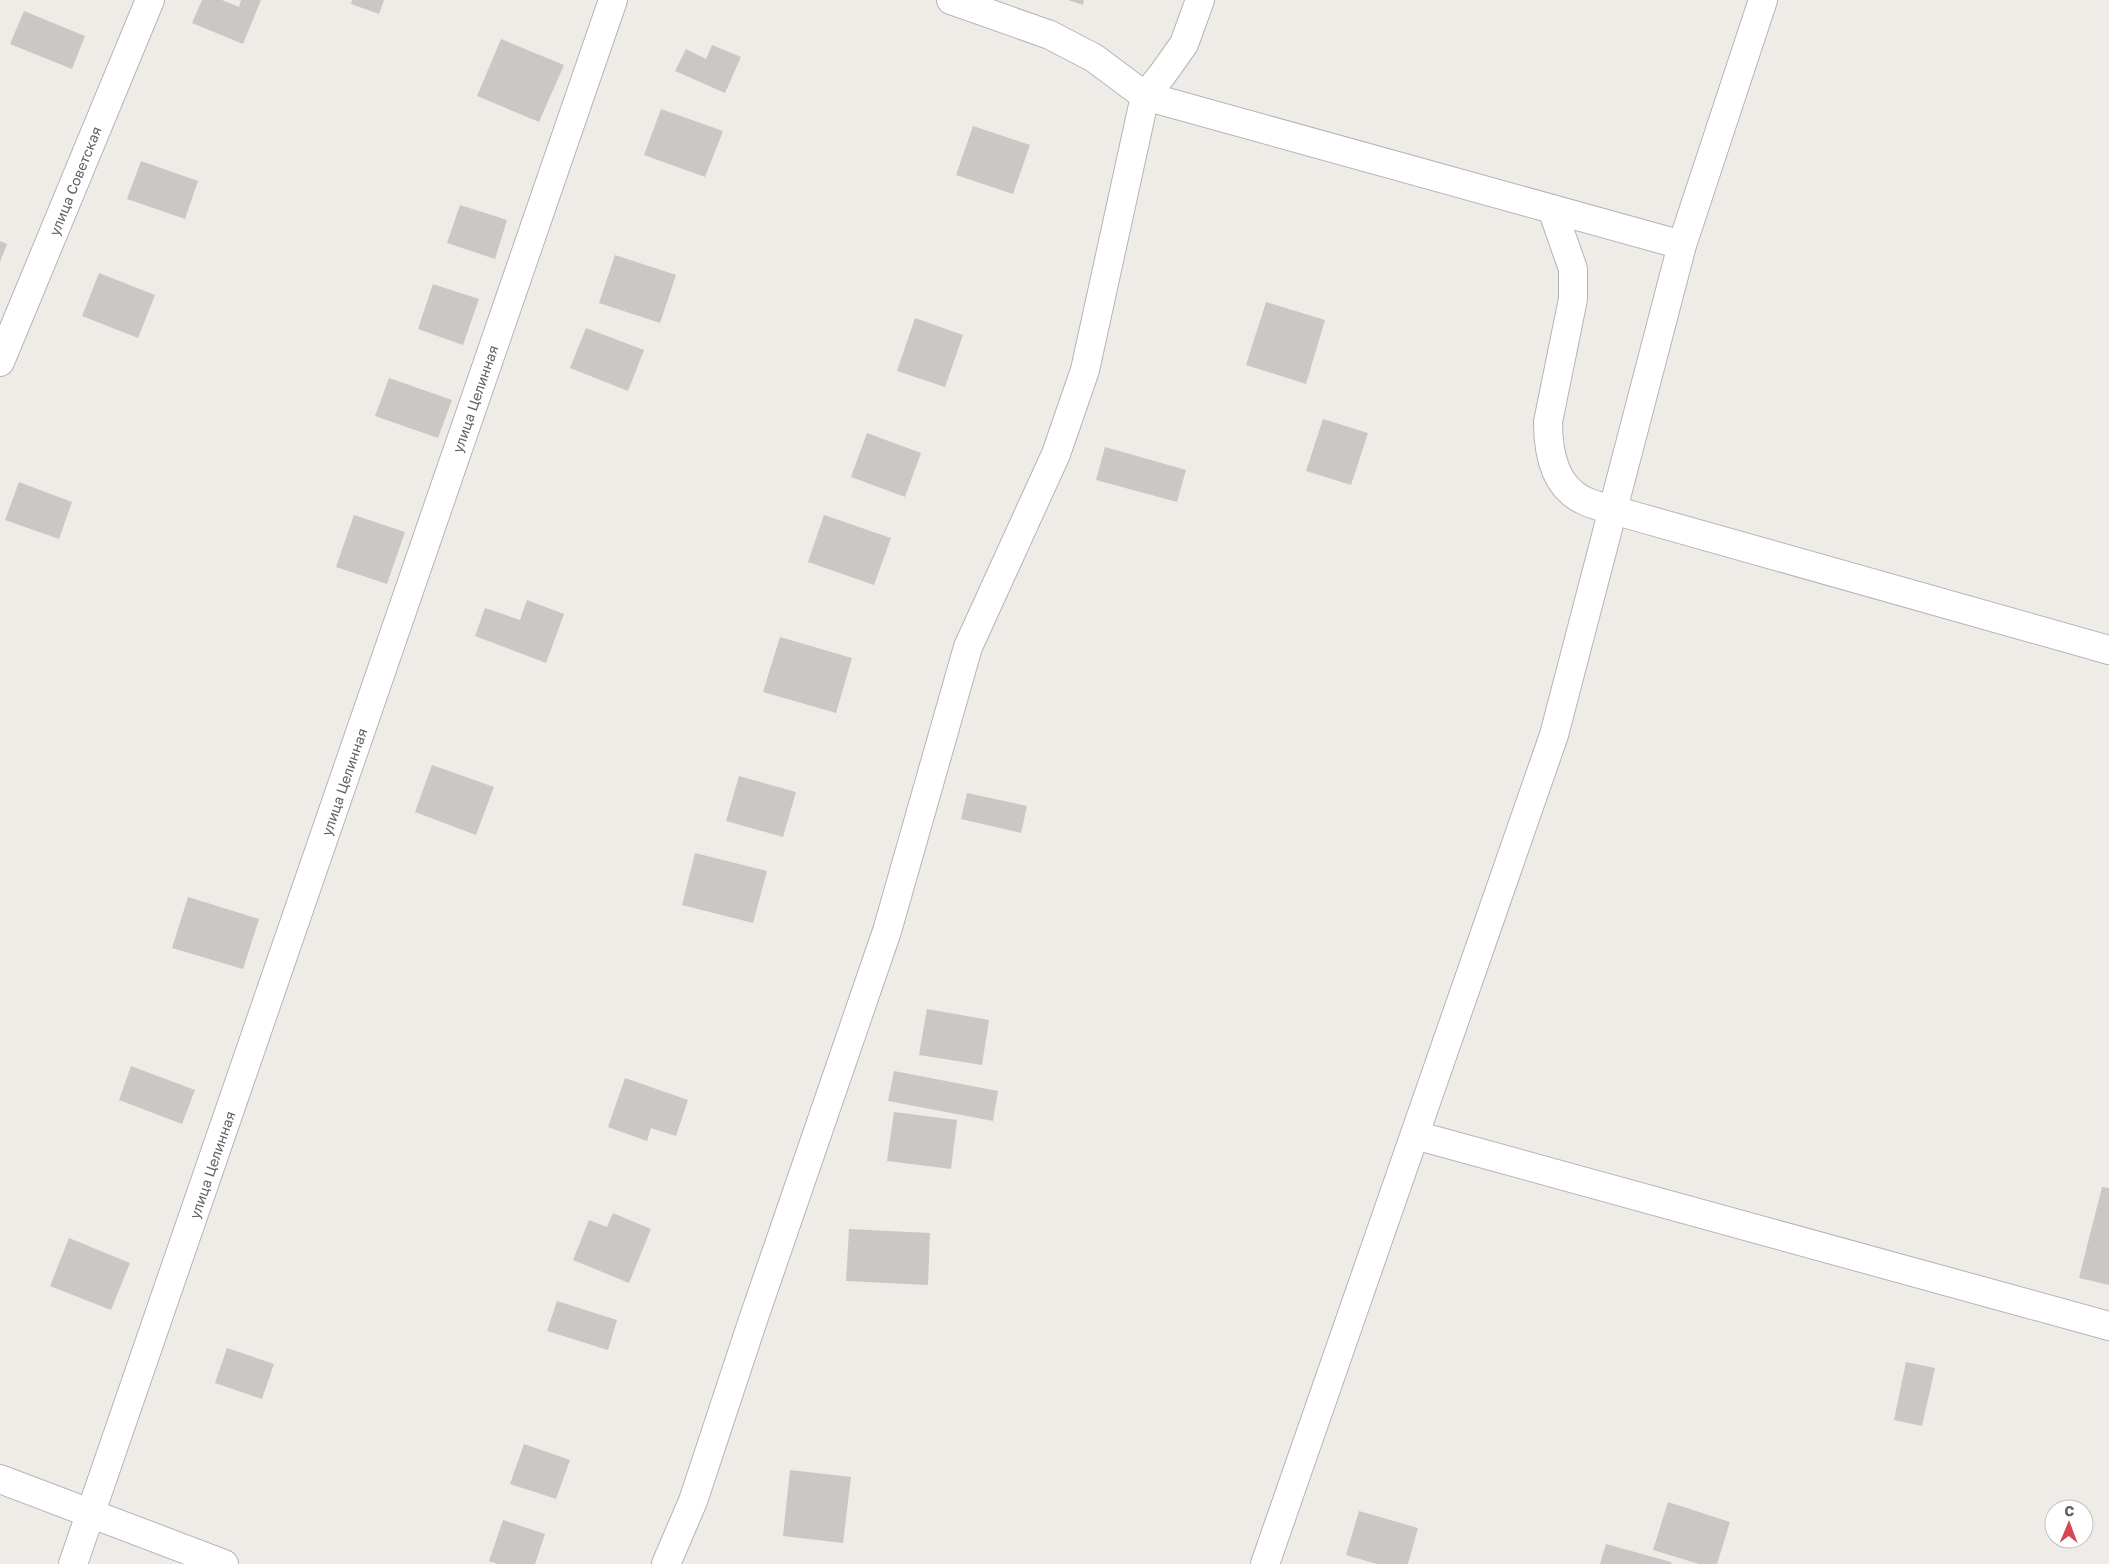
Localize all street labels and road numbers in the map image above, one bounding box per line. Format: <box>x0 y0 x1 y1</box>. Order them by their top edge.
street label: улица Советская <box>45 124 105 238</box>
street label: улица Целинная <box>449 343 501 455</box>
street label: улица Целинная <box>318 726 370 838</box>
street label: улица Целинная <box>186 1109 238 1221</box>

